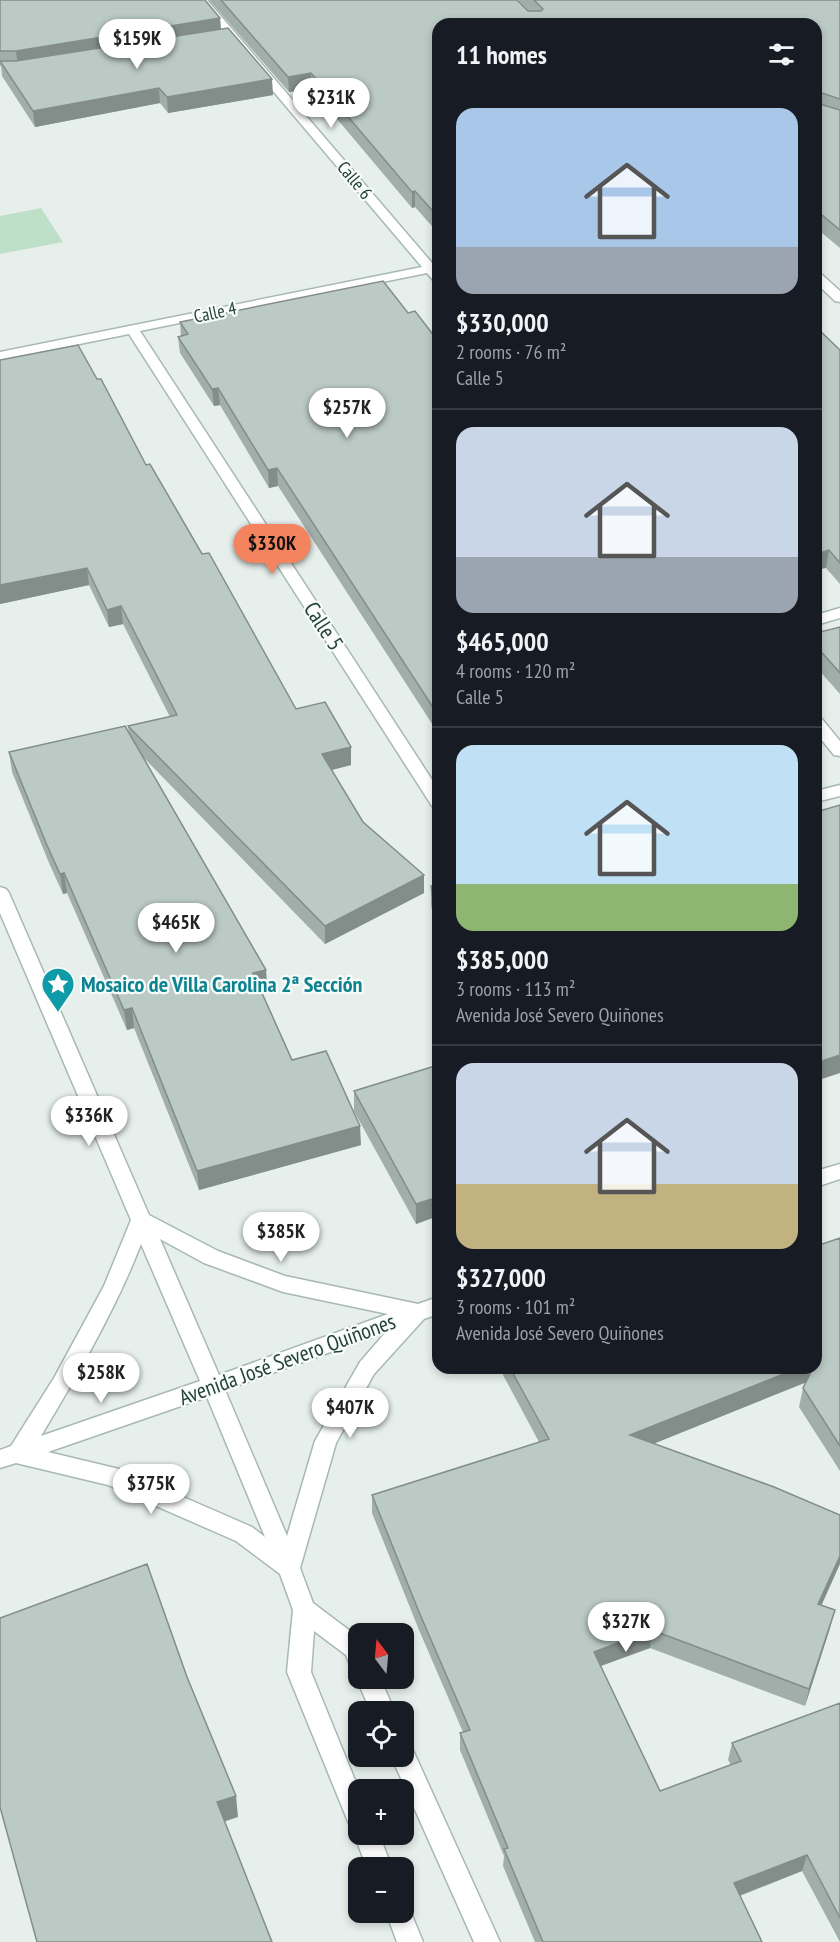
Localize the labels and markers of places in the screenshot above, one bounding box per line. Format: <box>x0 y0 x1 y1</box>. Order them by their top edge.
pin: $159K <box>95 19 179 70</box>
pin: $231K <box>289 78 373 129</box>
pin: $257K <box>305 388 389 439</box>
pin: $330K <box>230 524 314 575</box>
pin: $465K <box>134 903 218 954</box>
place icon: Mosaico de Villa Carolina 2ª Sección <box>40 966 76 1013</box>
place label: Mosaico de Villa Carolina 2ª Sección <box>81 970 363 998</box>
pin: $336K <box>47 1096 131 1147</box>
pin: $385K <box>239 1212 323 1263</box>
pin: $258K <box>59 1353 143 1404</box>
pin: $407K <box>308 1388 392 1439</box>
pin: $375K <box>109 1464 193 1515</box>
pin: $327K <box>584 1602 668 1653</box>

